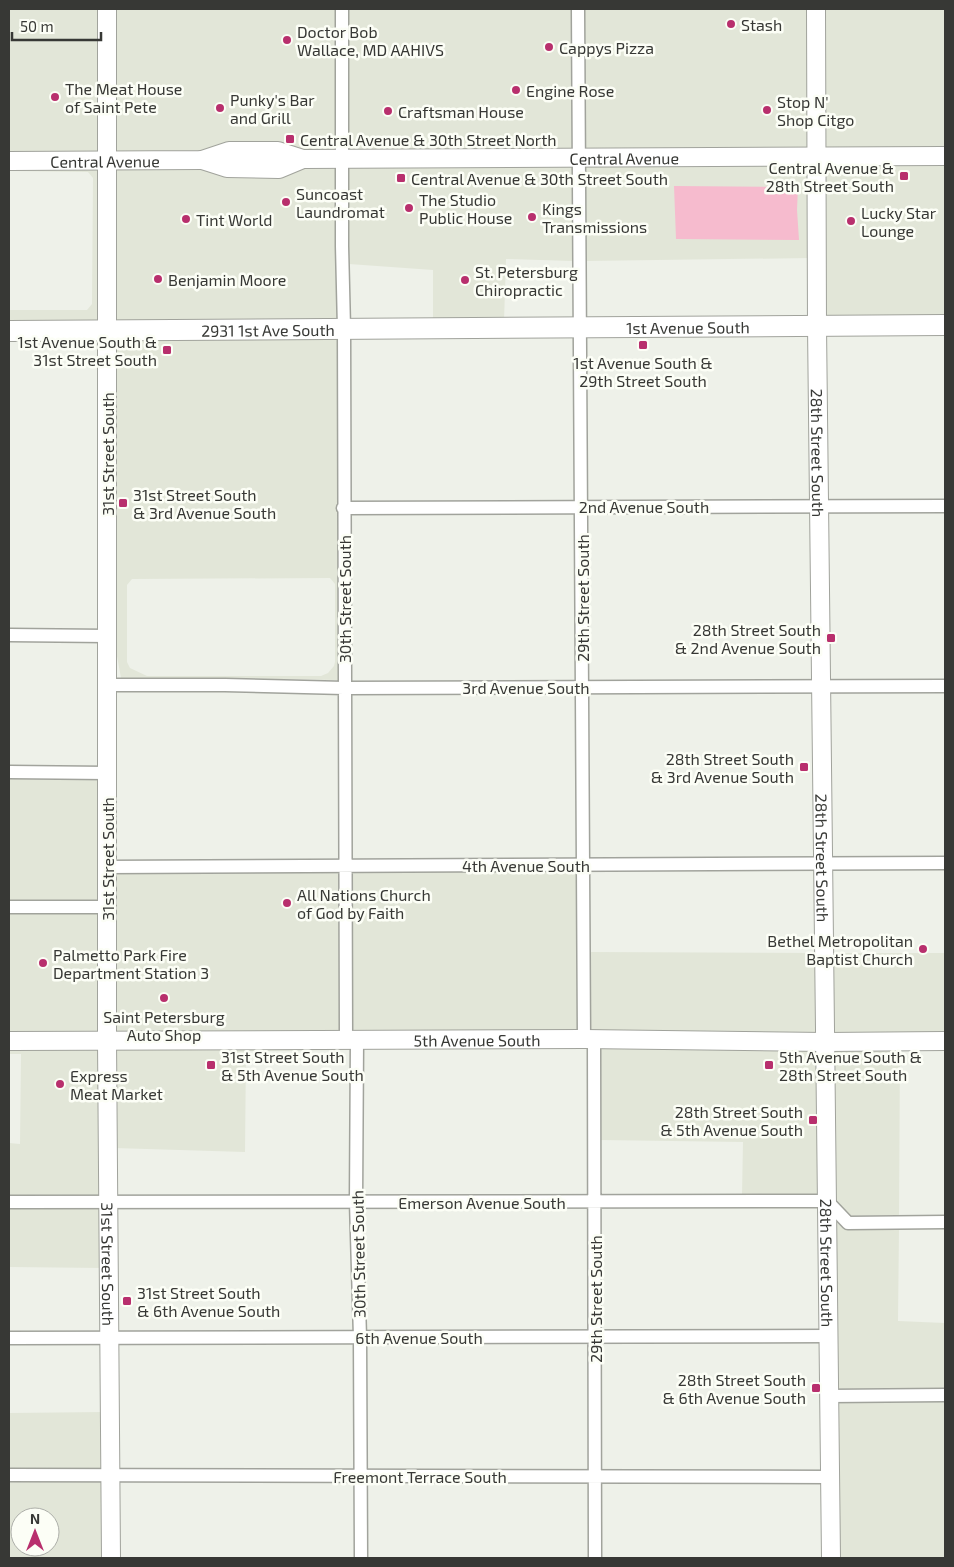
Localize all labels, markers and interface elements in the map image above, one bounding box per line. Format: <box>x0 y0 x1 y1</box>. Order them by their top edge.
scale bar <box>12 10 101 42</box>
place label: Stash <box>741 15 782 34</box>
text: 50 m <box>20 17 54 35</box>
marker: Stash <box>725 18 737 30</box>
place label: Doctor Bob Wallace, MD AAHIVS <box>297 22 444 59</box>
marker: Doctor Bob Wallace, MD AAHIVS <box>281 34 293 46</box>
place label: Cappys Pizza <box>559 38 654 57</box>
marker: Cappys Pizza <box>543 41 555 53</box>
place label: The Meat House of Saint Pete <box>65 79 182 116</box>
place label: Engine Rose <box>526 81 614 100</box>
marker: Engine Rose <box>510 84 522 96</box>
place label: Punky's Bar and Grill <box>230 90 315 127</box>
marker: The Meat House of Saint Pete <box>49 91 61 103</box>
place label: Stop N' Shop Citgo <box>777 92 854 129</box>
marker: Punky's Bar and Grill <box>214 102 226 114</box>
place label: Craftsman House <box>398 102 524 121</box>
marker: Stop N' Shop Citgo <box>761 104 773 116</box>
marker: Craftsman House <box>382 105 394 117</box>
place label: Central Avenue & 30th Street North <box>300 130 557 149</box>
marker: Central Avenue & 30th Street North <box>284 133 296 145</box>
street label: Central Avenue <box>569 148 679 167</box>
street label: Central Avenue <box>50 151 160 170</box>
place label: Central Avenue & 28th Street South <box>766 158 894 195</box>
place label: Central Avenue & 30th Street South <box>411 169 668 188</box>
marker: Central Avenue & 28th Street South <box>898 170 910 182</box>
marker: Central Avenue & 30th Street South <box>395 172 407 184</box>
place label: Suncoast Laundromat <box>296 184 385 221</box>
place label: The Studio Public House <box>419 190 512 227</box>
marker: Suncoast Laundromat <box>280 196 292 208</box>
place label: Kings Transmissions <box>542 199 647 236</box>
marker: The Studio Public House <box>403 202 415 214</box>
place label: Lucky Star Lounge <box>861 203 937 240</box>
place label: Tint World <box>196 210 272 229</box>
marker: Kings Transmissions <box>526 211 538 223</box>
marker: Tint World <box>180 213 192 225</box>
marker: Lucky Star Lounge <box>845 215 857 227</box>
place label: St. Petersburg Chiropractic <box>475 262 578 299</box>
place label: Benjamin Moore <box>168 270 286 290</box>
marker: Benjamin Moore <box>152 273 164 285</box>
marker: St. Petersburg Chiropractic <box>459 274 471 286</box>
street label: 1st Avenue South <box>626 317 750 337</box>
street label: 2931 1st Ave South <box>201 319 335 339</box>
place label: 1st Avenue South & 31st Street South <box>18 332 157 369</box>
marker: 1st Avenue South & 29th Street South <box>637 339 649 351</box>
marker: 1st Avenue South & 31st Street South <box>161 344 173 356</box>
place label: 1st Avenue South & 29th Street South <box>573 353 713 390</box>
street label: 28th Street South <box>808 389 829 517</box>
street label: 31st Street South <box>98 392 117 516</box>
place label: 31st Street South & 3rd Avenue South <box>133 485 276 522</box>
marker: 31st Street South & 3rd Avenue South <box>117 497 129 509</box>
street label: 2nd Avenue South <box>579 497 709 516</box>
street label: 29th Street South <box>573 534 592 662</box>
street label: 30th Street South <box>335 535 354 663</box>
place label: 28th Street South & 2nd Avenue South <box>675 620 821 657</box>
marker: 28th Street South & 2nd Avenue South <box>825 632 837 644</box>
street label: 3rd Avenue South <box>462 678 590 697</box>
place label: 28th Street South & 3rd Avenue South <box>651 749 794 786</box>
marker: 28th Street South & 3rd Avenue South <box>798 761 810 773</box>
street label: 28th Street South <box>813 794 833 922</box>
street label: 31st Street South <box>98 797 117 921</box>
street label: 4th Avenue South <box>462 856 590 875</box>
place label: All Nations Church of God by Faith <box>297 885 431 922</box>
marker: All Nations Church of God by Faith <box>281 897 293 909</box>
place label: Bethel Metropolitan Baptist Church <box>767 931 913 968</box>
marker: Bethel Metropolitan Baptist Church <box>917 943 929 955</box>
place label: Palmetto Park Fire Department Station 3 <box>53 945 209 982</box>
marker: Palmetto Park Fire Department Station 3 <box>37 957 49 969</box>
marker: Saint Petersburg Auto Shop <box>158 992 170 1004</box>
place label: Saint Petersburg Auto Shop <box>103 1007 225 1044</box>
street label: 5th Avenue South <box>413 1030 541 1049</box>
place label: 31st Street South & 5th Avenue South <box>221 1047 364 1084</box>
place label: 5th Avenue South & 28th Street South <box>779 1047 922 1084</box>
marker: 31st Street South & 5th Avenue South <box>205 1059 217 1071</box>
marker: 5th Avenue South & 28th Street South <box>763 1059 775 1071</box>
place label: Express Meat Market <box>70 1066 163 1103</box>
marker: Express Meat Market <box>54 1078 66 1090</box>
place label: 28th Street South & 5th Avenue South <box>660 1102 803 1139</box>
marker: 28th Street South & 5th Avenue South <box>807 1114 819 1126</box>
street label: 30th Street South <box>347 1190 369 1318</box>
street label: Emerson Avenue South <box>398 1193 566 1212</box>
street label: 28th Street South <box>817 1199 838 1327</box>
street label: 31st Street South <box>99 1202 119 1326</box>
street label: 29th Street South <box>586 1235 605 1363</box>
place label: 31st Street South & 6th Avenue South <box>137 1283 280 1320</box>
marker: 31st Street South & 6th Avenue South <box>121 1295 133 1307</box>
street label: 6th Avenue South <box>355 1328 483 1347</box>
place label: 28th Street South & 6th Avenue South <box>663 1370 806 1407</box>
marker: 28th Street South & 6th Avenue South <box>810 1382 822 1394</box>
street label: Freemont Terrace South <box>333 1467 507 1486</box>
north arrow <box>10 1507 60 1557</box>
text: N <box>30 1510 40 1527</box>

